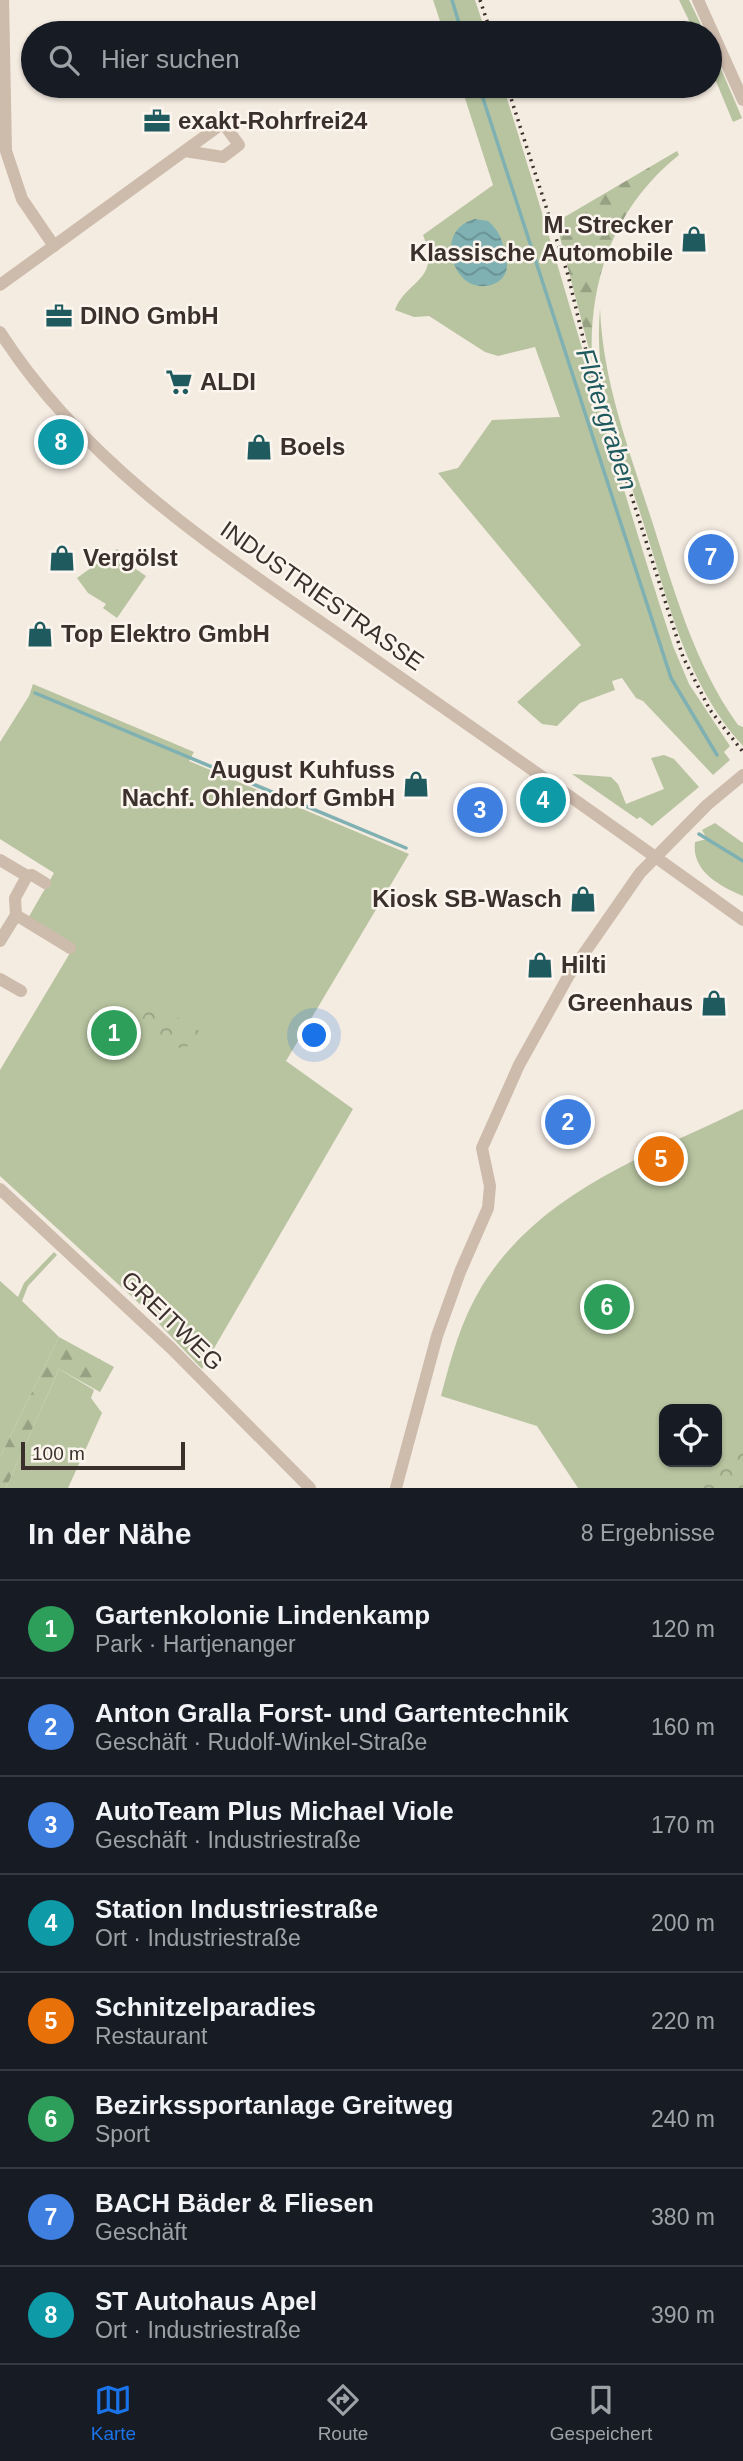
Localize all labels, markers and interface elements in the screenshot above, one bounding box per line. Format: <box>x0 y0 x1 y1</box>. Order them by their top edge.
search box <box>21 21 722 98</box>
icon: search <box>45 41 83 79</box>
text: Hier suchen <box>101 44 240 74</box>
office icon: exakt-Rohrfrei24 <box>142 106 172 136</box>
place label: exakt-Rohrfrei24 <box>178 107 368 134</box>
place label: M. Strecker Klassische Automobile <box>410 211 673 266</box>
shop icon: M. Strecker Klassische Automobile <box>679 224 709 254</box>
office icon: DINO GmbH <box>44 301 74 331</box>
place label: DINO GmbH <box>80 302 219 329</box>
water label: Flötergraben <box>570 344 644 494</box>
supermarket icon: ALDI <box>164 367 194 397</box>
place label: ALDI <box>200 368 256 395</box>
pin: 8 <box>38 416 84 468</box>
shop icon: Boels <box>244 432 274 462</box>
place label: Boels <box>280 433 345 460</box>
street label: INDUSTRIESTRASSE <box>216 515 429 676</box>
pin: 7 <box>688 531 734 583</box>
shop icon: Vergölst <box>47 543 77 573</box>
place label: Vergölst <box>83 544 178 571</box>
shop icon: Top Elektro GmbH <box>25 619 55 649</box>
place label: Top Elektro GmbH <box>61 620 270 647</box>
place label: August Kuhfuss Nachf. Ohlendorf GmbH <box>122 756 395 811</box>
shop icon: August Kuhfuss Nachf. Ohlendorf GmbH <box>401 769 431 799</box>
pin: 4 <box>520 774 566 826</box>
pin: 3 <box>457 784 503 836</box>
shop icon: Kiosk SB-Wasch <box>568 884 598 914</box>
place label: Kiosk SB-Wasch <box>372 885 562 912</box>
shop icon: Hilti <box>525 950 555 980</box>
place label: Hilti <box>561 951 606 978</box>
shop icon: Greenhaus <box>699 988 729 1018</box>
place label: Greenhaus <box>568 989 693 1016</box>
pin: 1 <box>91 1007 137 1059</box>
your location <box>297 1018 331 1052</box>
pin: 2 <box>545 1096 591 1148</box>
pin: 5 <box>638 1133 684 1185</box>
street label: GREITWEG <box>116 1266 229 1376</box>
pin: 6 <box>584 1281 630 1333</box>
map controls <box>659 1404 722 1467</box>
button: locate <box>659 1404 722 1467</box>
scale bar <box>21 1439 186 1471</box>
text: 100 m <box>32 1443 85 1464</box>
text: In der Nähe <box>28 1517 191 1550</box>
text: 8 Ergebnisse <box>581 1520 715 1546</box>
text: Gartenkolonie Lindenkamp <box>95 1600 430 1630</box>
text: 1 <box>45 1616 57 1642</box>
text: 120 m <box>651 1616 715 1642</box>
text: Park · Hartjenanger <box>95 1631 296 1657</box>
text: Anton Gralla Forst- und Gartentechnik <box>95 1698 569 1728</box>
text: 2 <box>45 1714 57 1740</box>
text: 160 m <box>651 1714 715 1740</box>
text: Geschäft · Rudolf-Winkel-Straße <box>95 1729 427 1755</box>
text: AutoTeam Plus Michael Viole <box>95 1796 454 1826</box>
text: 3 <box>45 1812 57 1838</box>
text: 170 m <box>651 1812 715 1838</box>
text: Geschäft · Industriestraße <box>95 1827 361 1853</box>
text: Station Industriestraße <box>95 1894 378 1924</box>
text: 4 <box>45 1910 57 1936</box>
text: 200 m <box>651 1910 715 1936</box>
text: Ort · Industriestraße <box>95 1925 301 1951</box>
text: Schnitzelparadies <box>95 1992 316 2022</box>
text: 5 <box>45 2008 57 2034</box>
text: 220 m <box>651 2008 715 2034</box>
text: Restaurant <box>95 2023 208 2049</box>
text: Bezirkssportanlage Greitweg <box>95 2090 453 2120</box>
text: 6 <box>45 2106 57 2132</box>
text: 240 m <box>651 2106 715 2132</box>
text: Sport <box>95 2121 150 2147</box>
text: BACH Bäder & Fliesen <box>95 2188 374 2218</box>
text: 7 <box>45 2204 57 2230</box>
text: 380 m <box>651 2204 715 2230</box>
text: Geschäft <box>95 2219 187 2245</box>
text: ST Autohaus Apel <box>95 2286 317 2316</box>
text: 8 <box>45 2302 57 2328</box>
text: 390 m <box>651 2302 715 2328</box>
text: Ort · Industriestraße <box>95 2317 301 2343</box>
tab: Karte <box>91 2381 136 2445</box>
tab: Route <box>318 2381 368 2445</box>
tab: Gespeichert <box>550 2381 652 2445</box>

